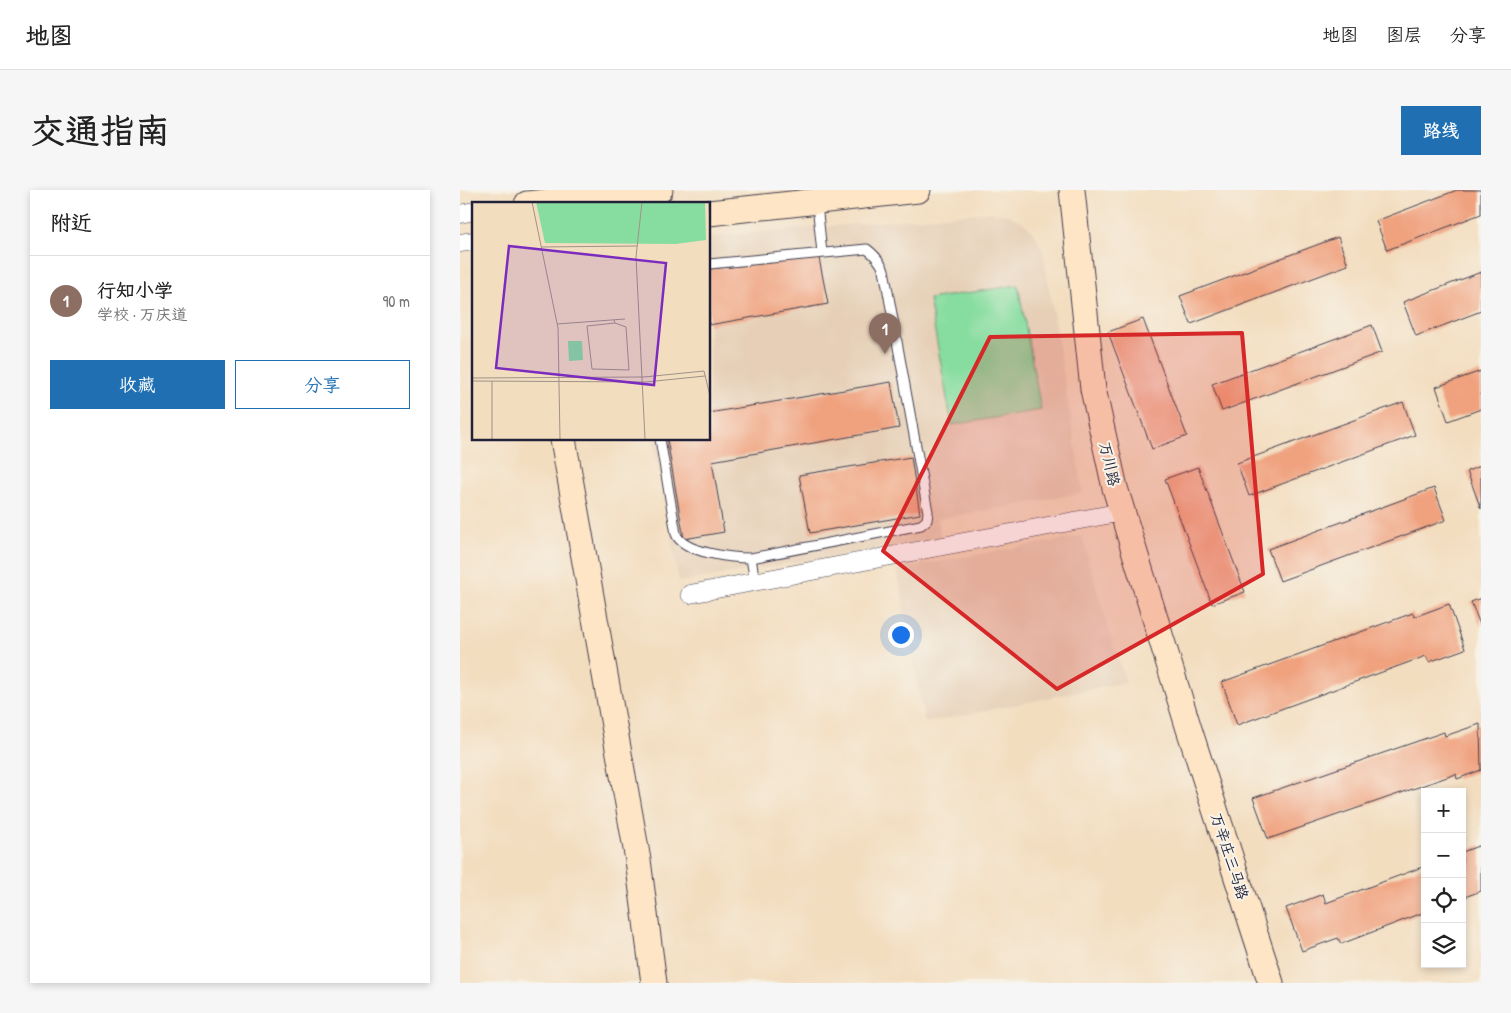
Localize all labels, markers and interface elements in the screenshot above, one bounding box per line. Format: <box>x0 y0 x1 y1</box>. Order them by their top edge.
text: 地图 <box>25 19 73 51</box>
text: 地图 <box>1322 22 1358 47</box>
text: 图层 <box>1386 22 1422 47</box>
text: 分享 <box>1450 22 1486 47</box>
button: 路线 <box>1401 106 1481 155</box>
text: 交通指南 <box>30 107 170 154</box>
inset map <box>472 202 710 440</box>
text: 附近 <box>50 208 92 237</box>
text: 行知小学 <box>97 277 173 303</box>
text: 1 <box>63 290 69 312</box>
text: 90 m <box>382 290 410 312</box>
text: 学校 · 万庆道 <box>97 303 188 325</box>
pin: 1 <box>869 313 901 354</box>
button: 收藏 <box>50 360 225 409</box>
button: 分享 <box>235 360 410 409</box>
street label: 万川路 <box>1095 440 1125 488</box>
your location <box>888 622 914 648</box>
map controls <box>1421 788 1466 968</box>
button: + <box>1421 788 1466 833</box>
street label: 万辛庄三马路 <box>1206 810 1254 902</box>
button: − <box>1421 833 1466 878</box>
button: locate <box>1421 878 1466 923</box>
button: layers <box>1421 923 1466 968</box>

